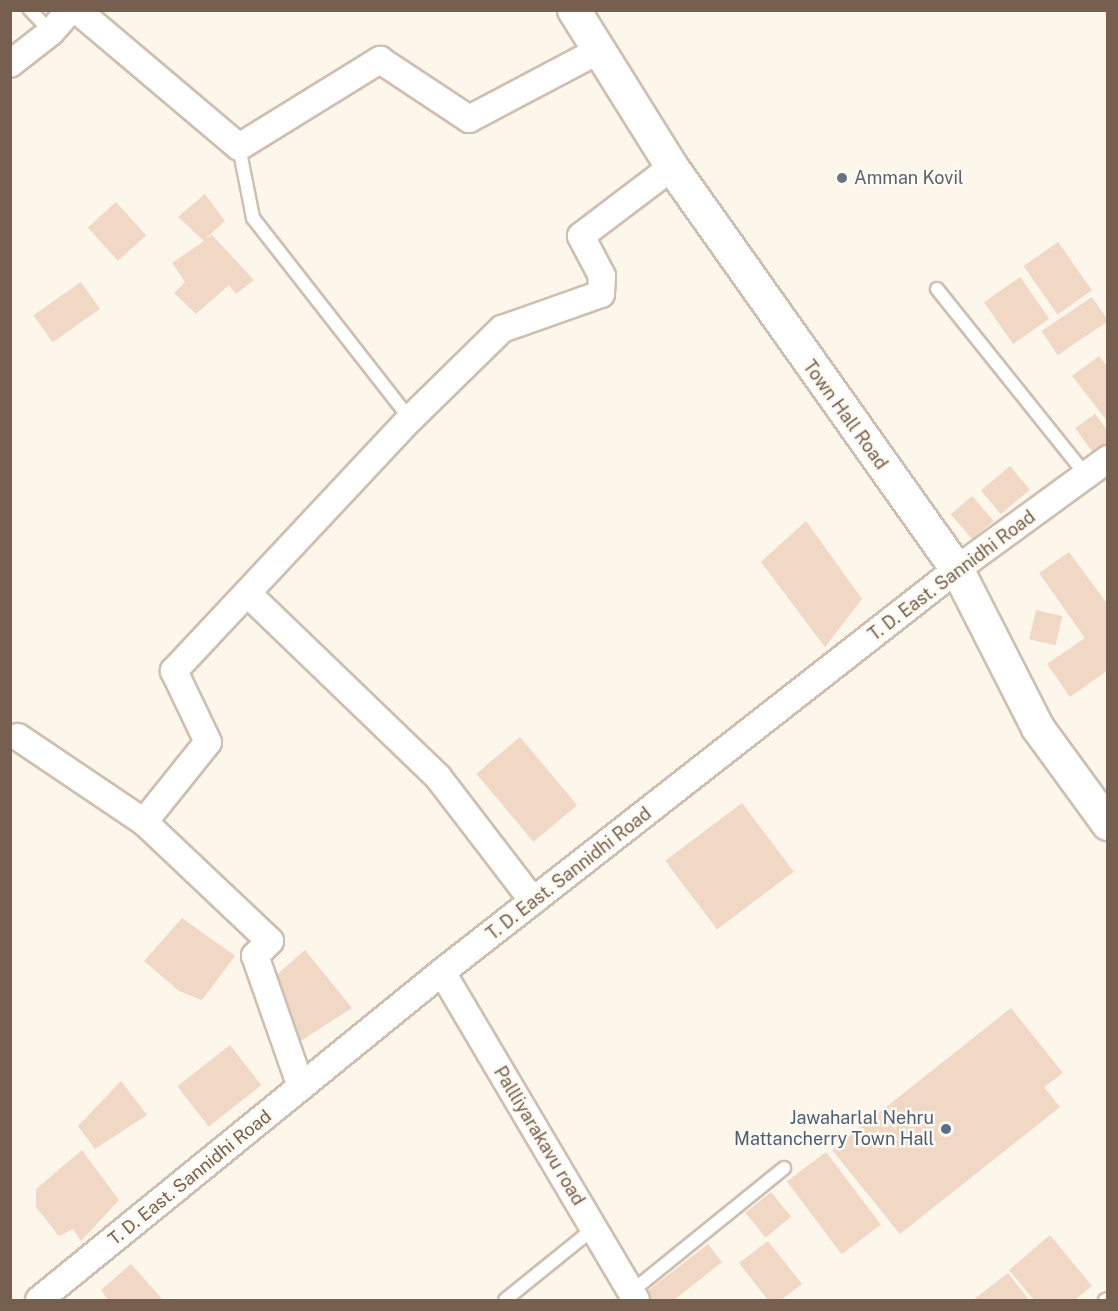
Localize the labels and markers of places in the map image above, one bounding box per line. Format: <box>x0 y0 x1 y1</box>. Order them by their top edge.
place label: Amman Kovil <box>854 167 963 189</box>
marker: Amman Kovil <box>835 171 849 185</box>
place label: Jawaharlal Nehru Mattancherry Town Hall <box>734 1108 934 1150</box>
marker: Jawaharlal Nehru Mattancherry Town Hall <box>939 1122 953 1136</box>

